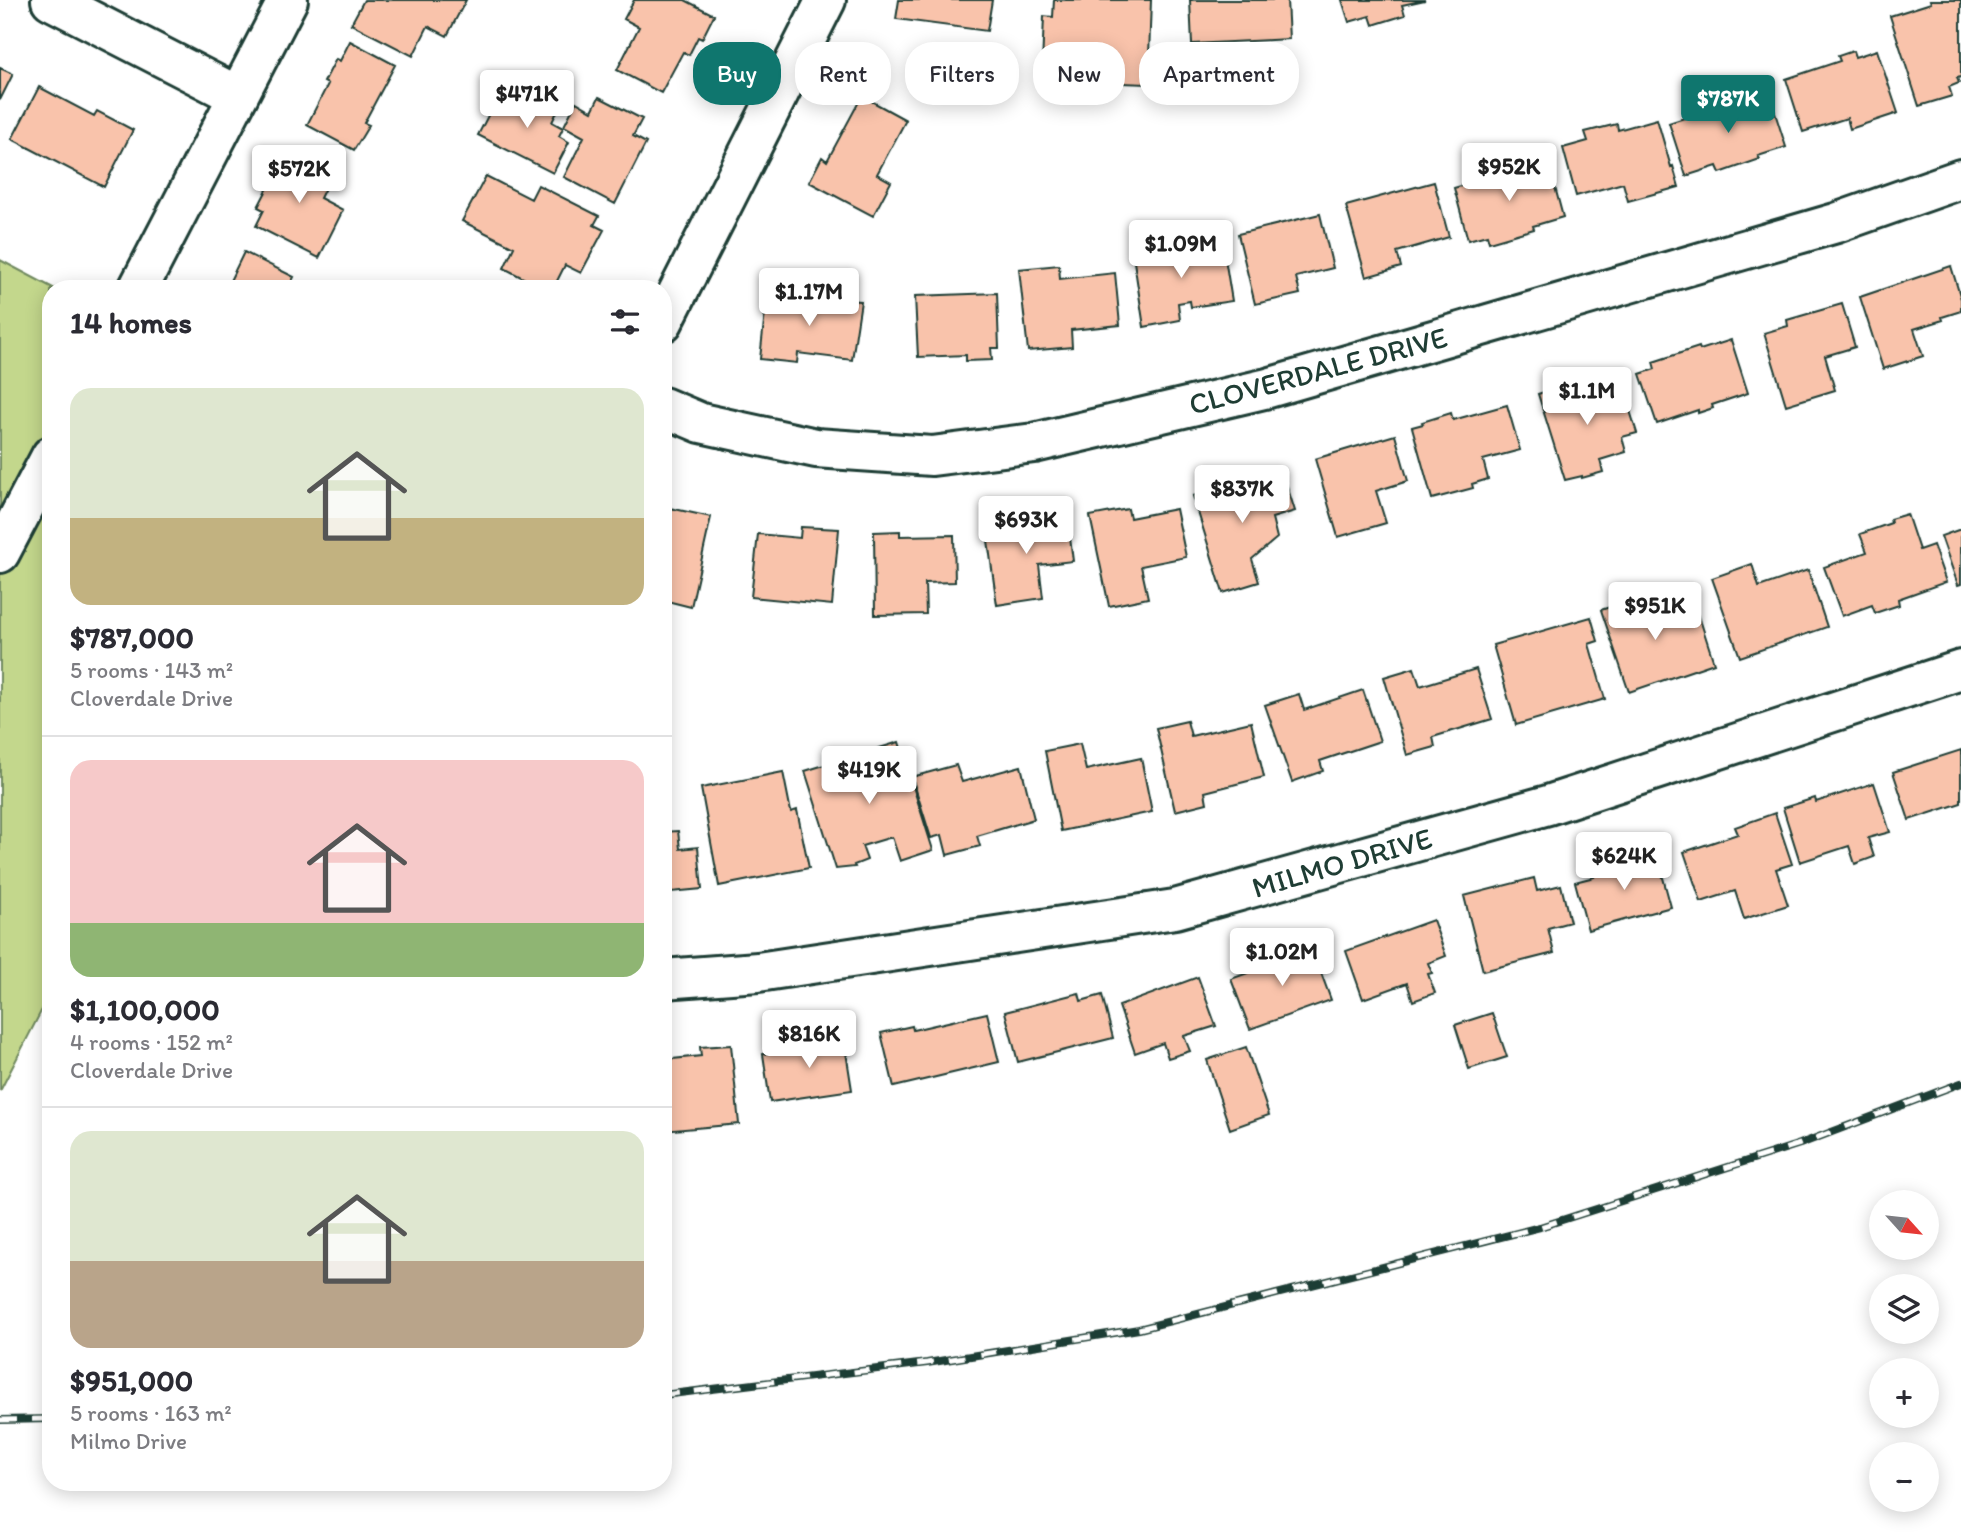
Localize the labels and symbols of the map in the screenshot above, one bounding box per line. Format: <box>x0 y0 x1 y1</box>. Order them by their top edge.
pin: $471K <box>478 71 576 130</box>
pin: $787K <box>1679 76 1777 135</box>
pin: $952K <box>1460 144 1558 203</box>
pin: $572K <box>250 146 348 205</box>
pin: $1.09M <box>1124 220 1238 280</box>
pin: $1.17M <box>752 268 866 328</box>
street label: CLOVERDALE DRIVE <box>1185 318 1451 423</box>
pin: $1.1M <box>1538 368 1636 427</box>
pin: $837K <box>1193 466 1291 525</box>
pin: $693K <box>977 496 1075 556</box>
pin: $951K <box>1606 582 1704 642</box>
pin: $419K <box>820 746 918 806</box>
street label: MILMO DRIVE <box>1248 819 1436 906</box>
pin: $624K <box>1575 832 1673 892</box>
pin: $1.02M <box>1225 928 1339 988</box>
pin: $816K <box>760 1010 858 1070</box>
north arrow <box>1869 1190 1939 1260</box>

